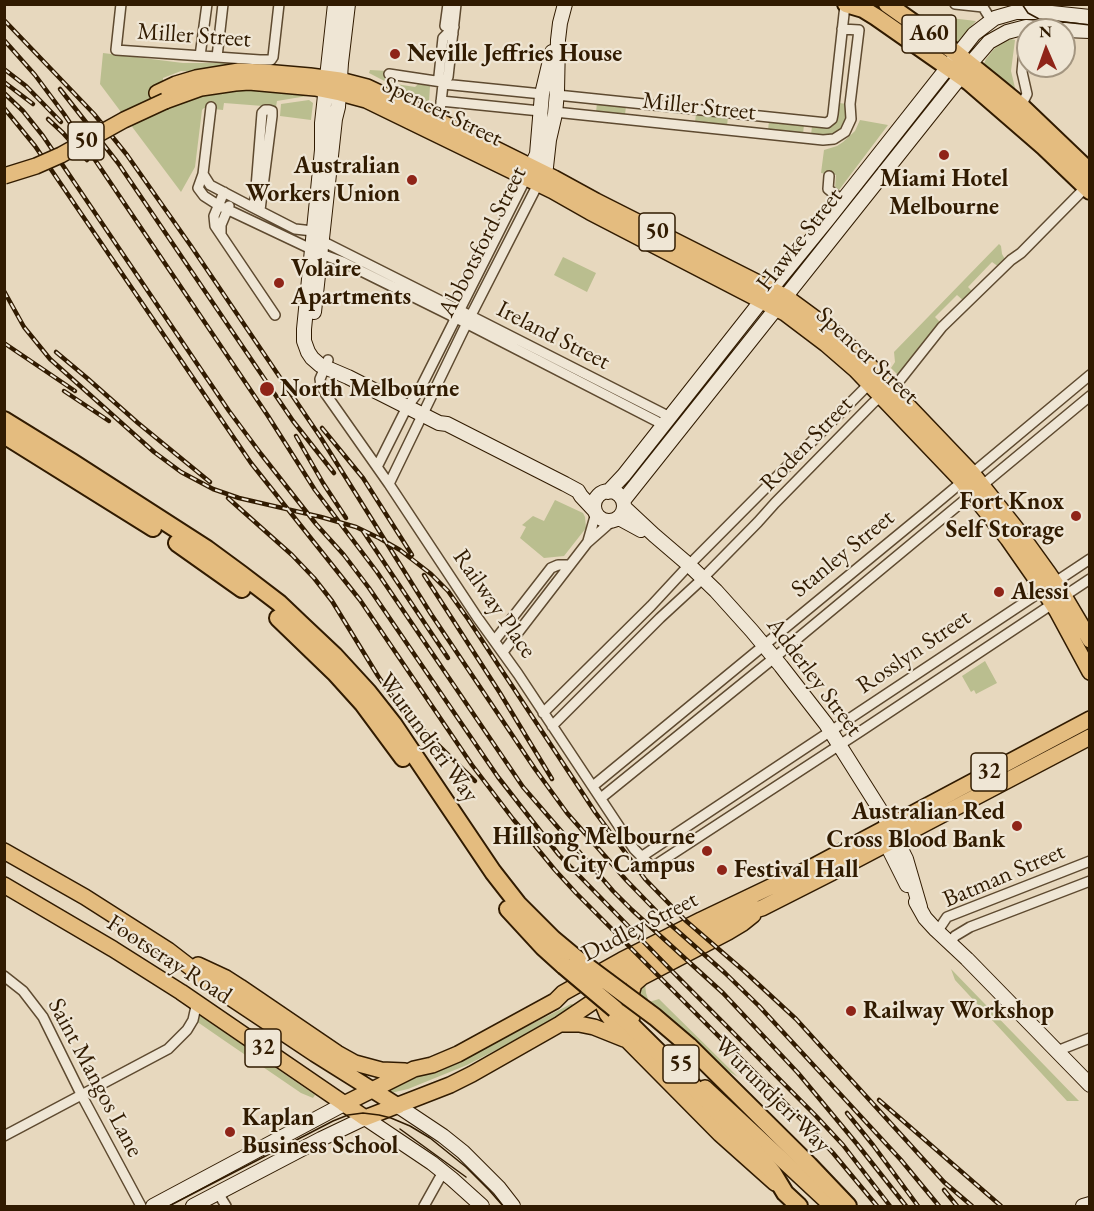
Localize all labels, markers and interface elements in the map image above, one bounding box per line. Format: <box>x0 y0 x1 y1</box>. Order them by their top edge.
road number: A60 <box>902 15 956 53</box>
street label: Miller Street <box>136 18 252 54</box>
north arrow <box>1016 18 1076 78</box>
text: N <box>1039 21 1052 42</box>
place label: Neville Jeffries House <box>407 40 622 68</box>
marker: Neville Jeffries House <box>388 47 402 61</box>
street label: Spencer Street <box>377 71 507 153</box>
street label: Miller Street <box>641 87 757 127</box>
road number: 50 <box>68 122 104 160</box>
marker: Miami Hotel Melbourne <box>937 148 951 162</box>
place label: Australian Workers Union <box>246 152 400 208</box>
street label: Abbotsford Street <box>433 162 533 322</box>
place label: Miami Hotel Melbourne <box>880 165 1008 221</box>
marker: Australian Workers Union <box>405 173 419 187</box>
street label: Hawke Street <box>751 183 849 297</box>
road number: 50 <box>639 213 675 251</box>
place label: Volaire Apartments <box>291 255 411 311</box>
marker: Volaire Apartments <box>272 276 286 290</box>
street label: Ireland Street <box>492 295 614 377</box>
street label: Spencer Street <box>810 301 924 411</box>
place label: North Melbourne <box>280 375 459 403</box>
marker: North Melbourne <box>258 380 276 398</box>
street label: Roden Street <box>755 391 859 497</box>
place label: Fort Knox Self Storage <box>945 488 1064 544</box>
street label: Stanley Street <box>786 504 900 604</box>
marker: Fort Knox Self Storage <box>1069 509 1083 523</box>
street label: Railway Place <box>446 544 542 664</box>
place label: Alessi <box>1011 578 1069 606</box>
marker: Alessi <box>992 585 1006 599</box>
street label: Rosslyn Street <box>852 603 976 701</box>
street label: Adderley Street <box>760 612 868 742</box>
street label: Wurundjeri Way <box>371 668 485 808</box>
road number: 32 <box>971 753 1007 791</box>
place label: Australian Red Cross Blood Bank <box>827 798 1005 854</box>
marker: Australian Red Cross Blood Bank <box>1010 819 1024 833</box>
place label: Hillsong Melbourne City Campus <box>493 823 695 879</box>
street label: Batman Street <box>939 837 1069 915</box>
marker: Hillsong Melbourne City Campus <box>700 844 714 858</box>
place label: Festival Hall <box>734 856 859 884</box>
marker: Festival Hall <box>715 863 729 877</box>
street label: Dudley Street <box>577 886 703 968</box>
street label: Footscray Road <box>101 909 237 1011</box>
street label: Saint Mangos Lane <box>41 994 149 1162</box>
place label: Railway Workshop <box>863 997 1054 1025</box>
marker: Railway Workshop <box>844 1004 858 1018</box>
road number: 32 <box>245 1029 281 1067</box>
street label: Wurundjeri Way <box>708 1031 836 1159</box>
road number: 55 <box>663 1045 699 1083</box>
place label: Kaplan Business School <box>242 1104 398 1160</box>
marker: Kaplan Business School <box>223 1125 237 1139</box>

